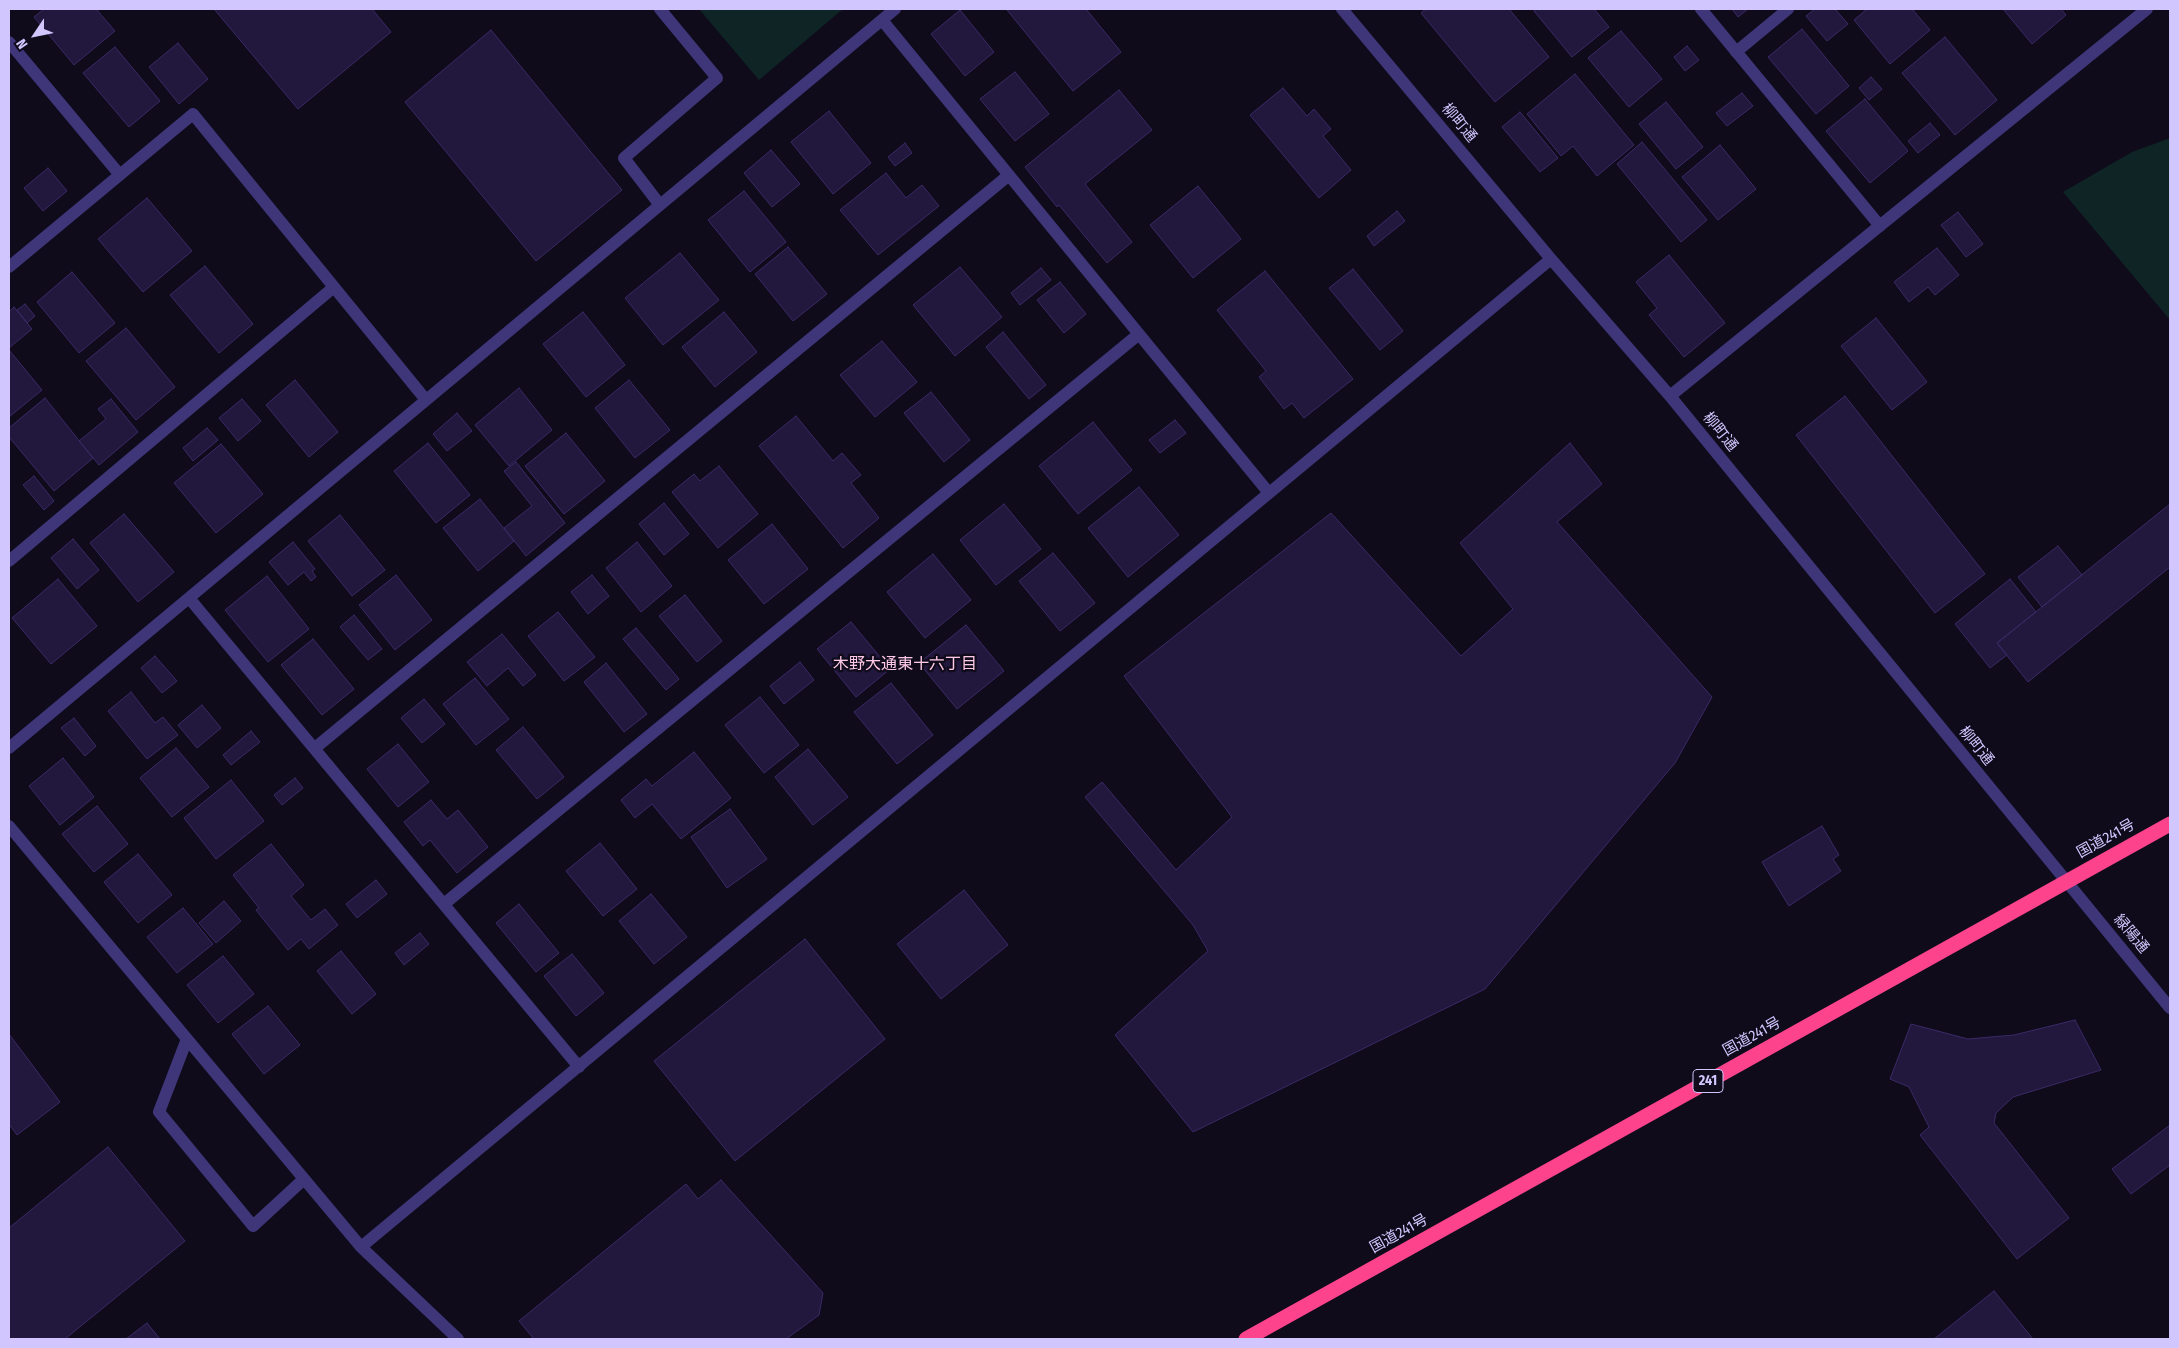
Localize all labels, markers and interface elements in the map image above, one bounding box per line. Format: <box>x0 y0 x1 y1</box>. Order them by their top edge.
north arrow <box>10 10 60 60</box>
text: N <box>13 35 32 52</box>
street label: 柳町通 <box>1438 100 1480 146</box>
street label: 柳町通 <box>1699 409 1741 455</box>
district label: 木野大通東十六丁目 <box>833 655 977 675</box>
street label: 柳町通 <box>1955 723 1997 769</box>
street label: 国道241号 <box>2074 816 2138 862</box>
street label: 緑陽通 <box>2110 911 2152 957</box>
street label: 国道241号 <box>1720 1014 1784 1060</box>
road number: 241 <box>1693 1070 1723 1092</box>
street label: 国道241号 <box>1367 1211 1431 1257</box>

